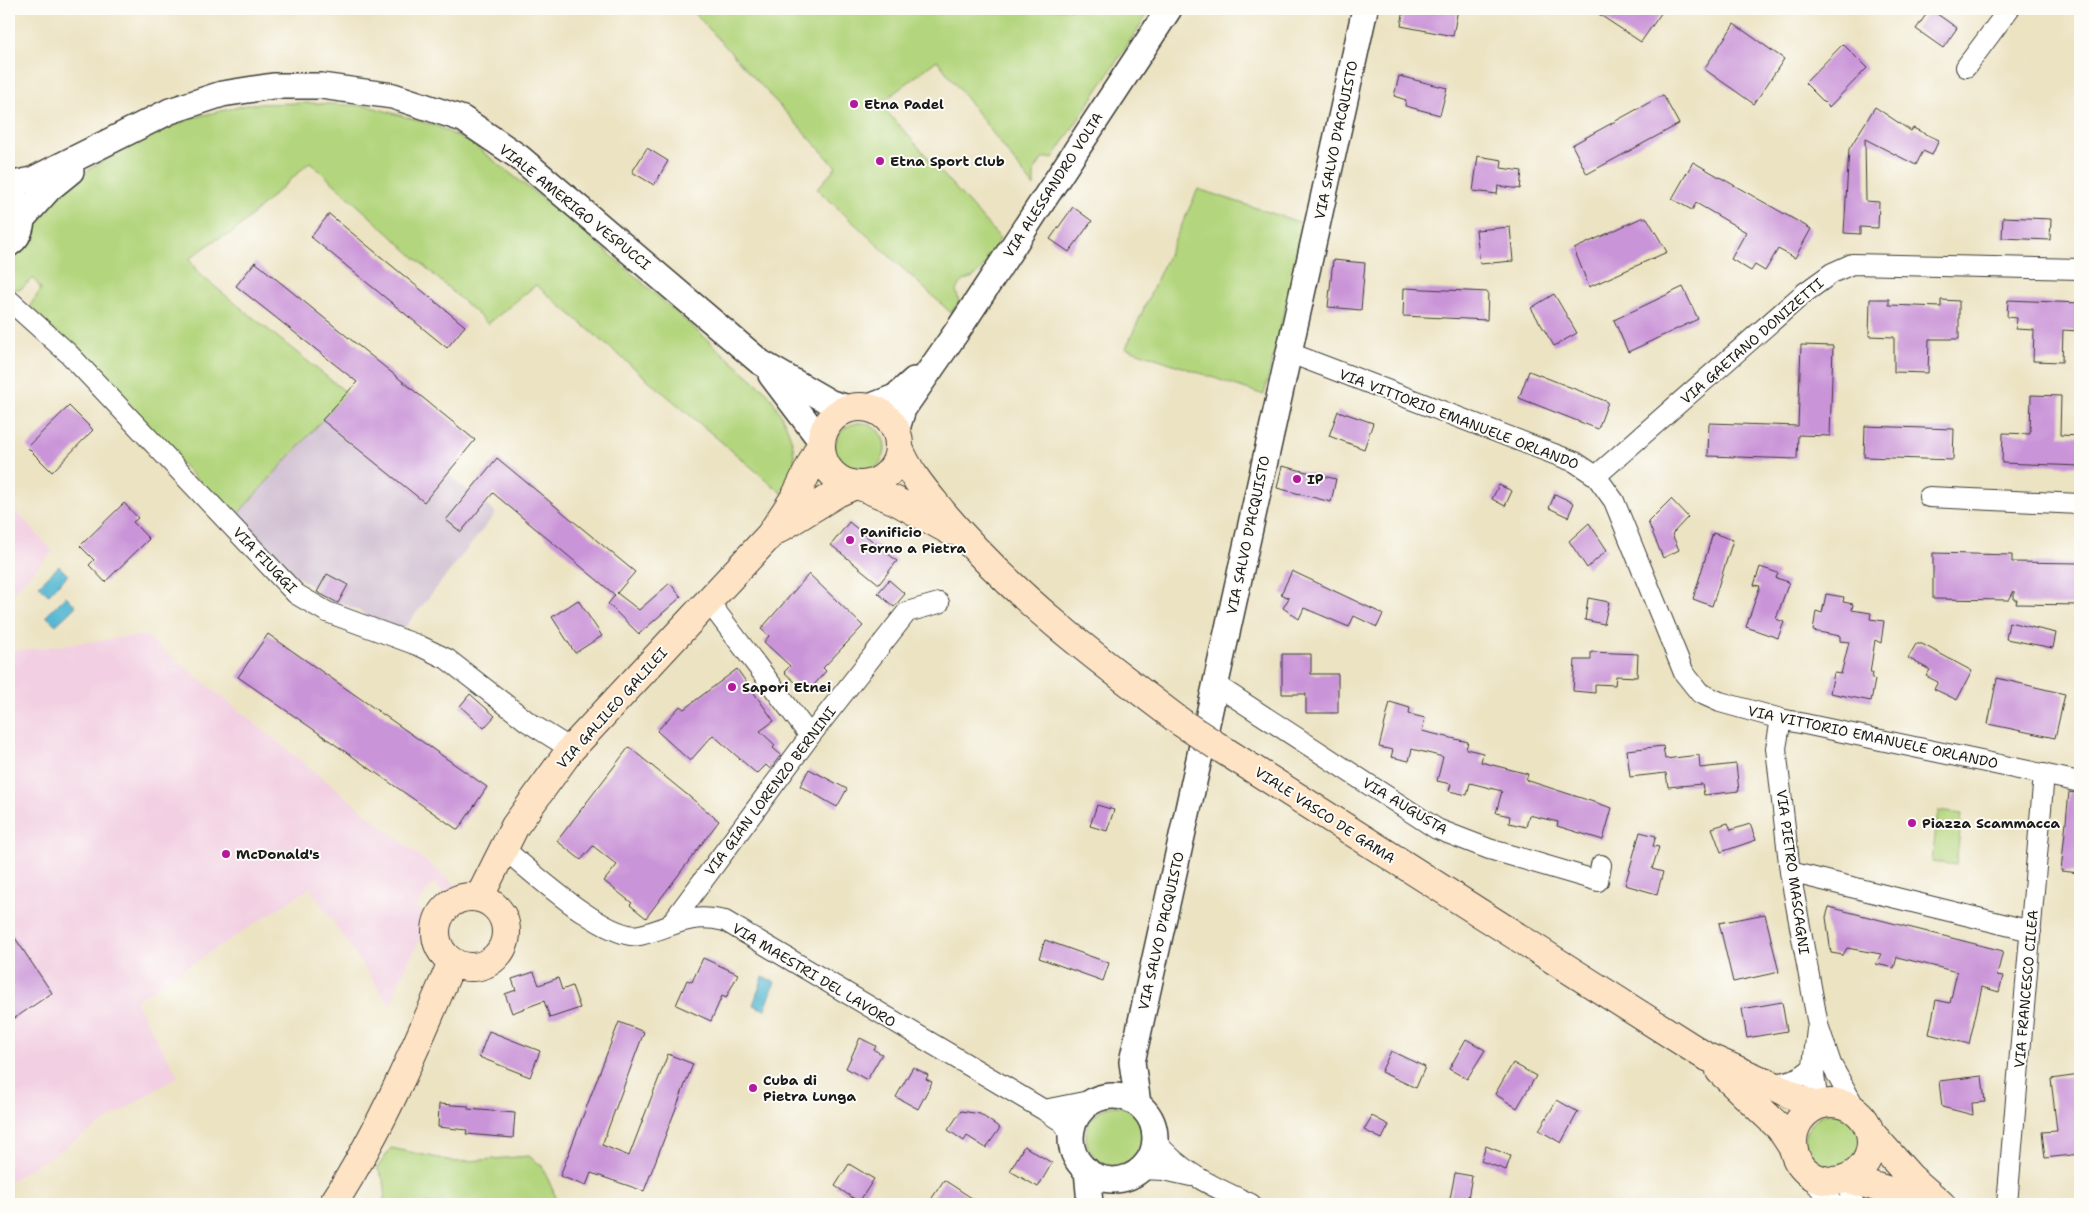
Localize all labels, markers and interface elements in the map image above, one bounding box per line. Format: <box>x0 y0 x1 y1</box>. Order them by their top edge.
street label: VIA SALVO D'ACQUISTO <box>1310 59 1362 221</box>
place label: Etna Padel <box>864 95 944 113</box>
marker: Etna Padel <box>848 98 860 110</box>
street label: VIA ALESSANDRO VOLTA <box>999 109 1107 261</box>
street label: VIALE AMERIGO VESPUCCI <box>496 140 655 274</box>
place label: Etna Sport Club <box>890 152 1005 170</box>
marker: Etna Sport Club <box>874 155 886 167</box>
street label: VIA GAETANO DONIZETTI <box>1677 274 1827 408</box>
street label: VIA VITTORIO EMANUELE ORLANDO <box>1337 365 1581 473</box>
street label: VIA SALVO D'ACQUISTO <box>1222 454 1274 616</box>
place label: IP <box>1307 470 1324 488</box>
marker: IP <box>1291 473 1303 485</box>
street label: VIA FIUGGI <box>229 523 301 597</box>
place label: Panificio Forno a Pietra <box>860 523 967 557</box>
marker: Panificio Forno a Pietra <box>844 534 856 546</box>
street label: VIA GALILEO GALILEI <box>553 643 671 772</box>
place label: Sapori Etnei <box>742 678 831 696</box>
marker: Sapori Etnei <box>726 681 738 693</box>
street label: VIA VITTORIO EMANUELE ORLANDO <box>1746 702 2000 772</box>
street label: VIA GIAN LORENZO BERNINI <box>701 703 840 879</box>
street label: VIALE VASCO DE GAMA <box>1251 763 1399 867</box>
street label: VIA AUGUSTA <box>1359 774 1451 838</box>
street label: VIA PIETRO MASCAGNI <box>1772 788 1814 956</box>
place label: Piazza Scammacca <box>1922 814 2061 832</box>
marker: Piazza Scammacca <box>1906 817 1918 829</box>
place label: McDonald's <box>236 845 320 863</box>
marker: McDonald's <box>220 848 232 860</box>
street label: VIA SALVO D'ACQUISTO <box>1134 850 1188 1012</box>
street label: VIA FRANCESCO CILEA <box>2010 909 2042 1069</box>
street label: VIA MAESTRI DEL LAVORO <box>729 919 899 1031</box>
place label: Cuba di Pietra Lunga <box>763 1071 857 1105</box>
marker: Cuba di Pietra Lunga <box>747 1082 759 1094</box>

